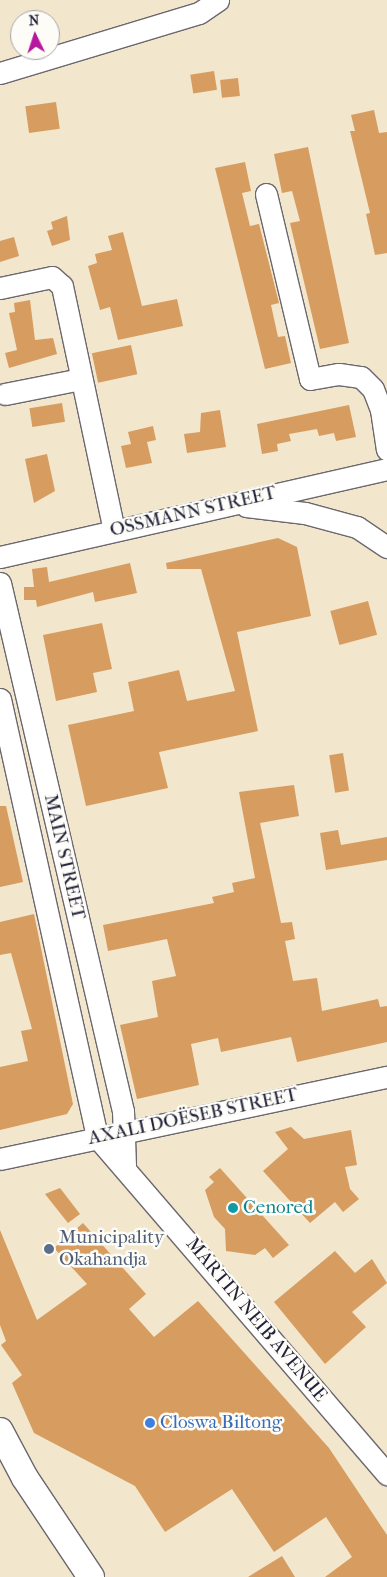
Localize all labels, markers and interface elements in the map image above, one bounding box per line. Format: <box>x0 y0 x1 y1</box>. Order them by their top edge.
north arrow <box>10 10 60 60</box>
text: N <box>28 12 40 29</box>
street label: OSSMANN STREET <box>108 482 278 542</box>
street label: MAIN STREET <box>38 792 90 922</box>
street label: AXALI DOËSEB STREET <box>86 1084 300 1150</box>
place label: Cenored <box>243 1197 313 1219</box>
marker: Cenored <box>227 1202 239 1214</box>
place label: Municipality Okahandja <box>59 1227 164 1271</box>
street label: MARTIN NEIB AVENUE <box>181 1233 331 1407</box>
marker: Municipality Okahandja <box>43 1243 55 1255</box>
place label: Closwa Biltong <box>160 1412 282 1434</box>
marker: Closwa Biltong <box>144 1417 156 1429</box>

